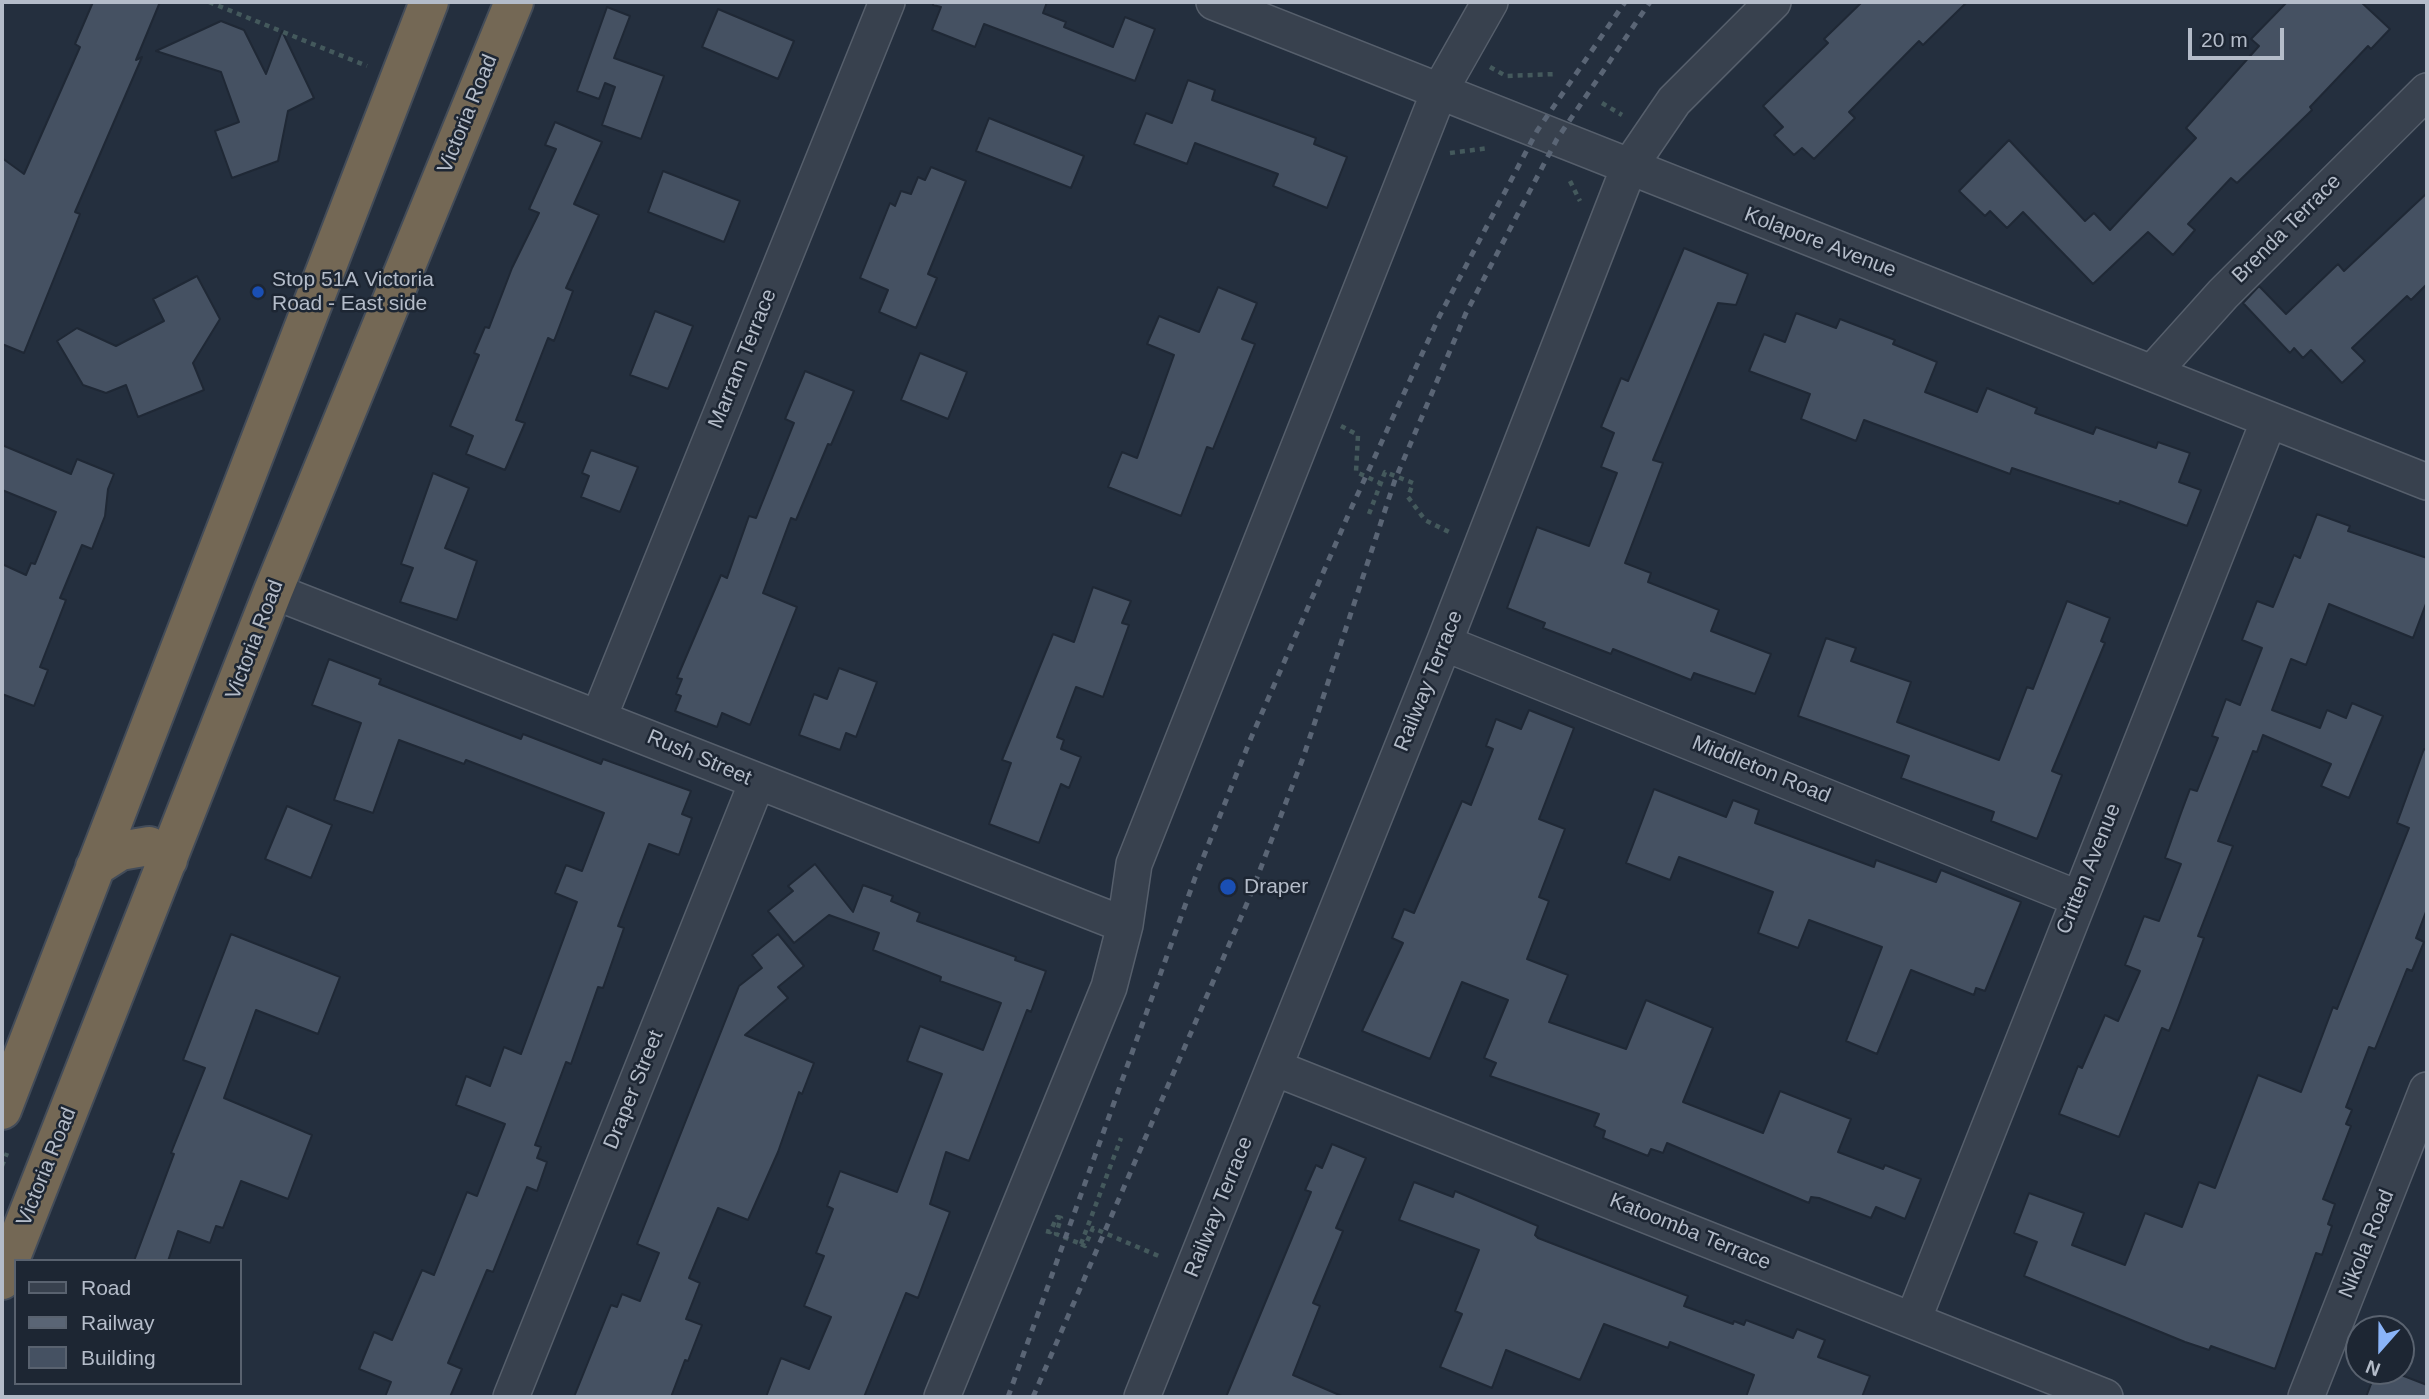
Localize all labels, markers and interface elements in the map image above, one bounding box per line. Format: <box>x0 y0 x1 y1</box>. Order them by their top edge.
scale bar <box>2191 14 2287 58</box>
text: 20 m <box>2201 28 2248 51</box>
street label: Victoria Road <box>433 51 503 177</box>
street label: Brenda Terrace <box>2227 169 2347 289</box>
street label: Kolapore Avenue <box>1740 202 1900 284</box>
place label: Stop 51A Victoria Road - East side <box>272 267 434 317</box>
marker: Stop 51A Victoria Road - East side <box>250 284 266 300</box>
street label: Marram Terrace <box>704 286 782 432</box>
street label: Victoria Road <box>221 577 289 703</box>
street label: Railway Terrace <box>1389 607 1469 755</box>
street label: Rush Street <box>643 725 755 791</box>
street label: Middleton Road <box>1688 731 1834 809</box>
street label: Critten Avenue <box>2051 800 2127 938</box>
place label: Draper <box>1244 874 1308 900</box>
marker: Draper <box>1218 877 1238 897</box>
street label: Draper Street <box>599 1027 669 1153</box>
street label: Victoria Road <box>12 1104 82 1230</box>
street label: Railway Terrace <box>1179 1133 1259 1281</box>
street label: Nikola Road <box>2334 1186 2400 1302</box>
street label: Katoomba Terrace <box>1606 1188 1774 1276</box>
legend <box>14 1259 242 1385</box>
text: Road <box>81 1276 131 1299</box>
text: Railway <box>81 1311 155 1334</box>
north arrow <box>2345 1315 2415 1385</box>
text: Building <box>81 1346 156 1369</box>
text: N <box>2363 1356 2383 1380</box>

